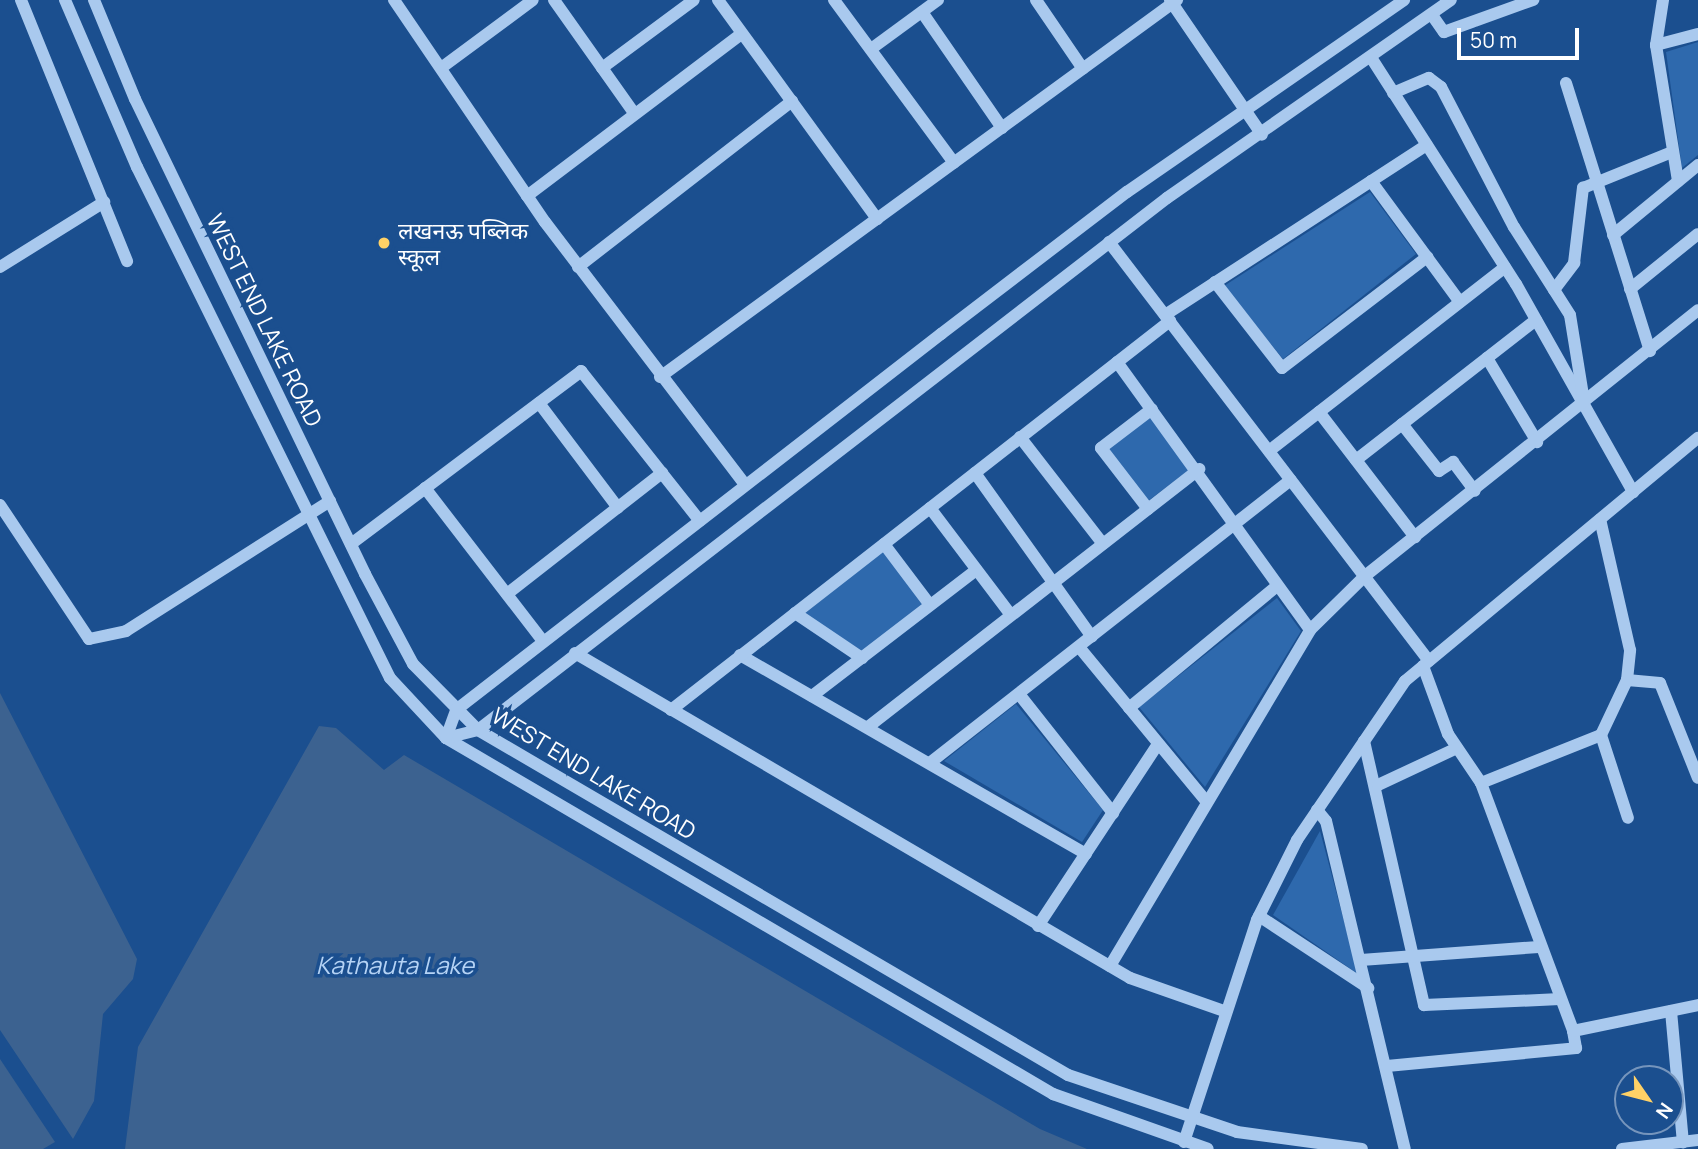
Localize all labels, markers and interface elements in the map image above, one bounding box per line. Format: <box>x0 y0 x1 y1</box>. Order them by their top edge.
scale bar <box>1460 14 1582 58</box>
text: 50 m <box>1470 26 1517 54</box>
street label: WEST END LAKE ROAD <box>201 209 329 431</box>
place label: लखनऊ पब्लिक स्कूल <box>398 216 528 270</box>
marker: लखनऊ पब्लिक स्कूल <box>376 235 392 251</box>
street label: WEST END LAKE ROAD <box>487 701 701 845</box>
water label: Kathauta Lake <box>316 951 474 979</box>
north arrow <box>1614 1065 1684 1135</box>
text: N <box>1650 1098 1679 1124</box>

